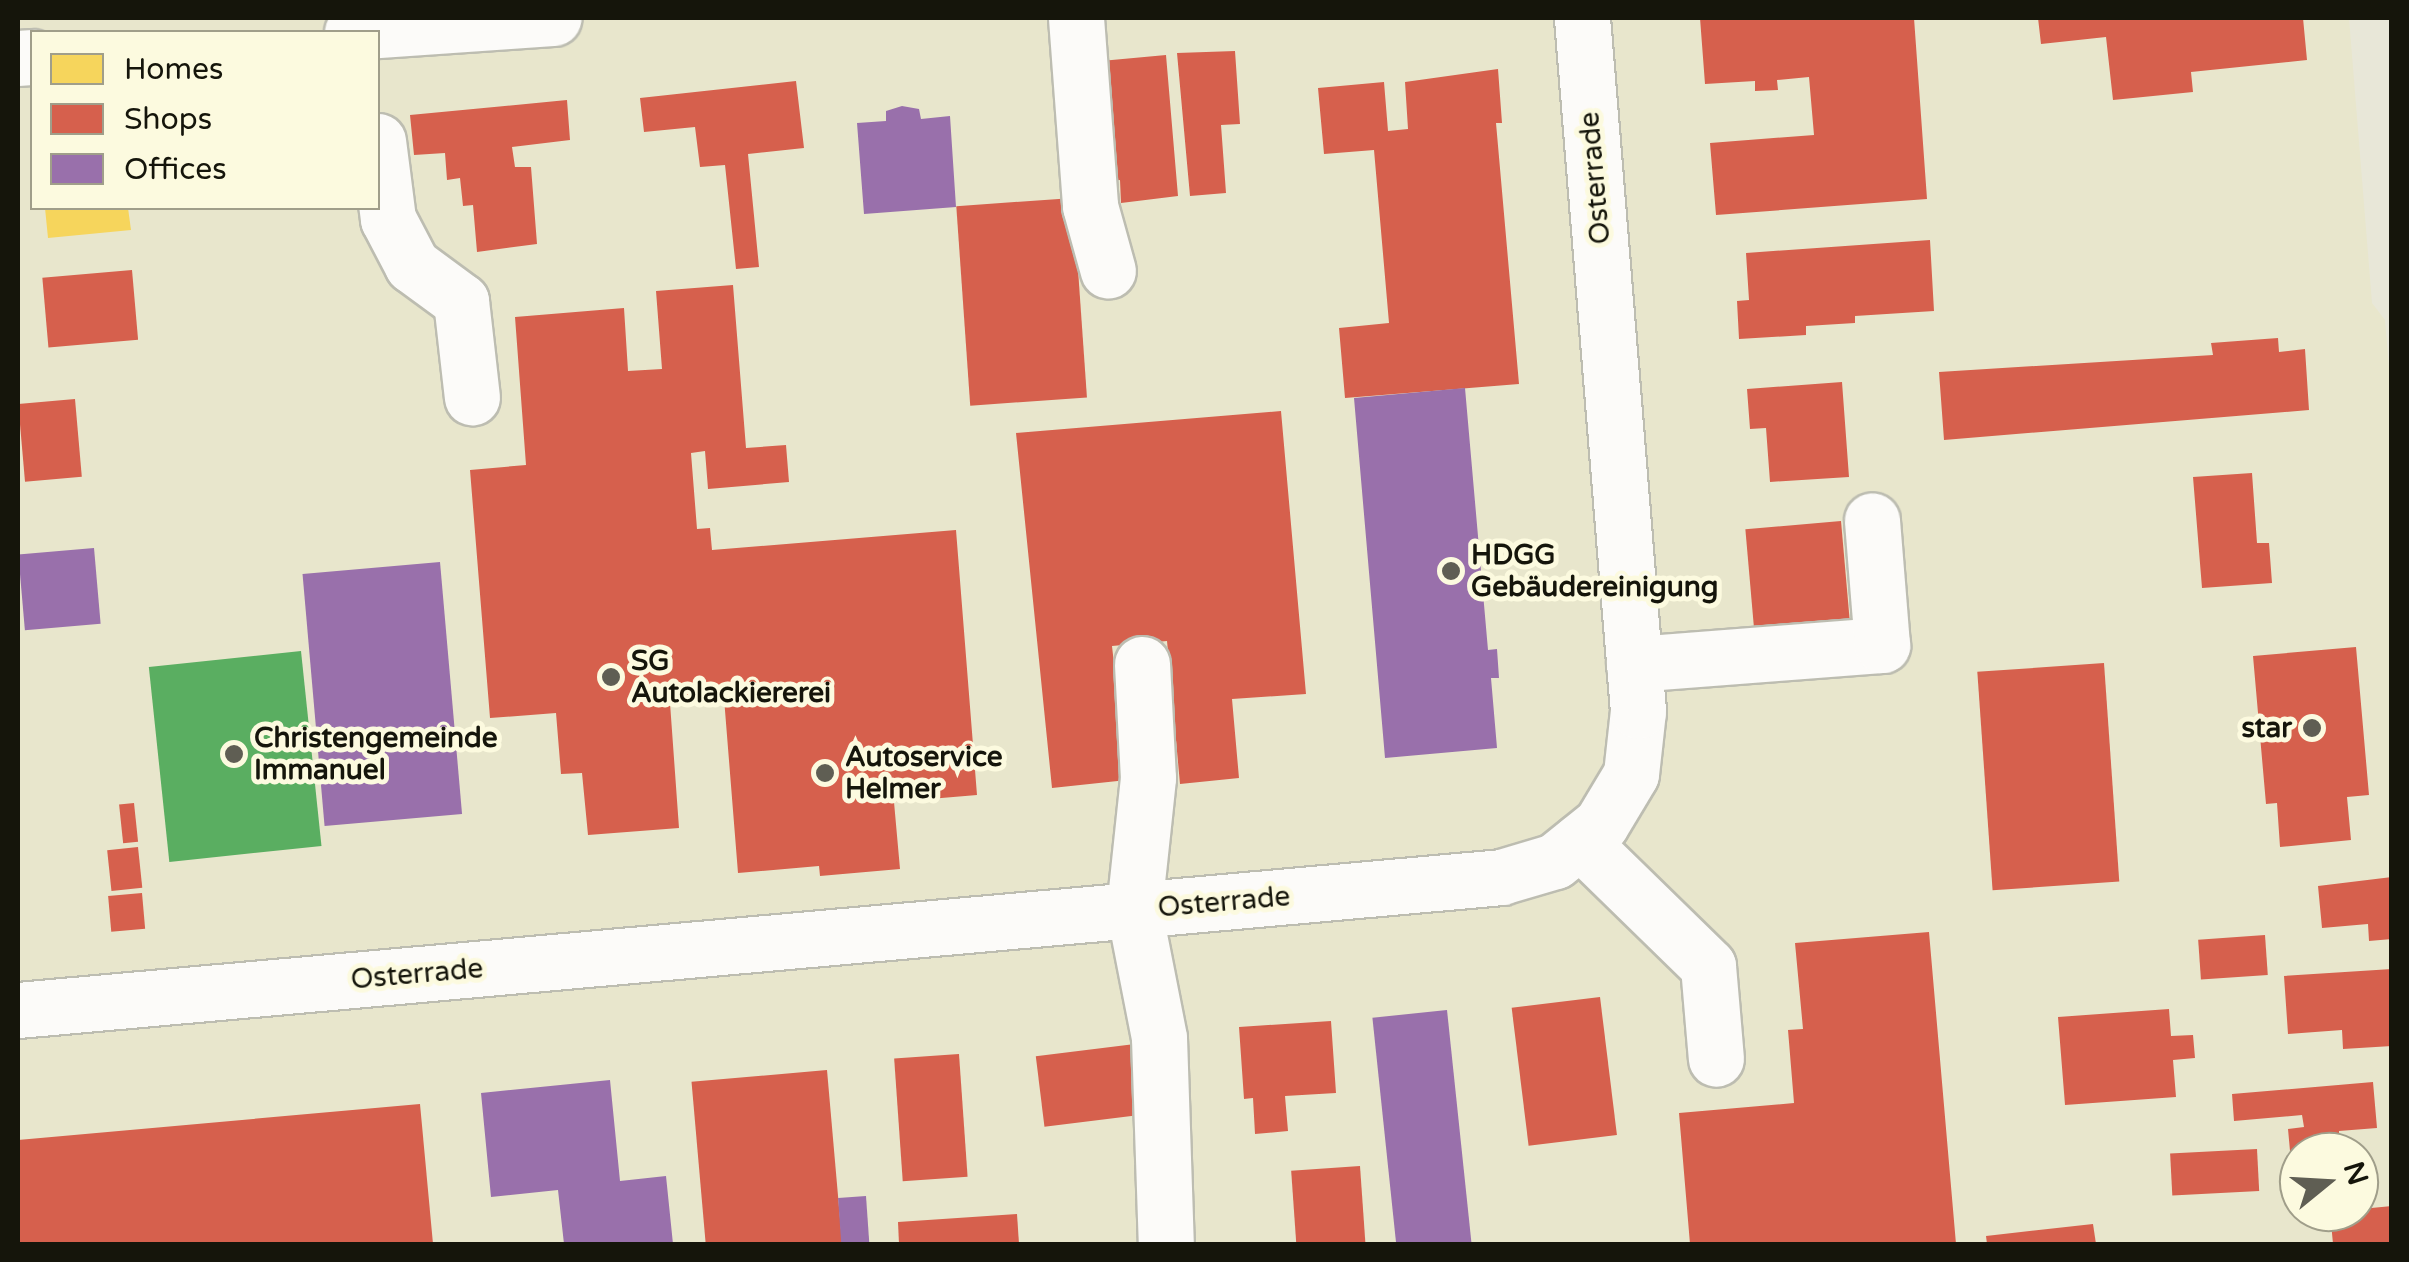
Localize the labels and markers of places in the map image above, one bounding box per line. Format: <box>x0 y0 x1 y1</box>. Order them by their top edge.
place label: HDGG Gebäudereinigung <box>1471 538 1718 604</box>
marker: HDGG Gebäudereinigung <box>1440 560 1462 582</box>
place label: SG Autolackiererei <box>631 644 831 710</box>
marker: SG Autolackiererei <box>600 666 622 688</box>
place label: star <box>2242 711 2292 745</box>
marker: star <box>2301 717 2323 739</box>
place label: Christengemeinde Immanuel <box>254 721 498 787</box>
place label: Autoservice Helmer <box>845 740 1003 806</box>
marker: Christengemeinde Immanuel <box>223 743 245 765</box>
marker: Autoservice Helmer <box>814 762 836 784</box>

